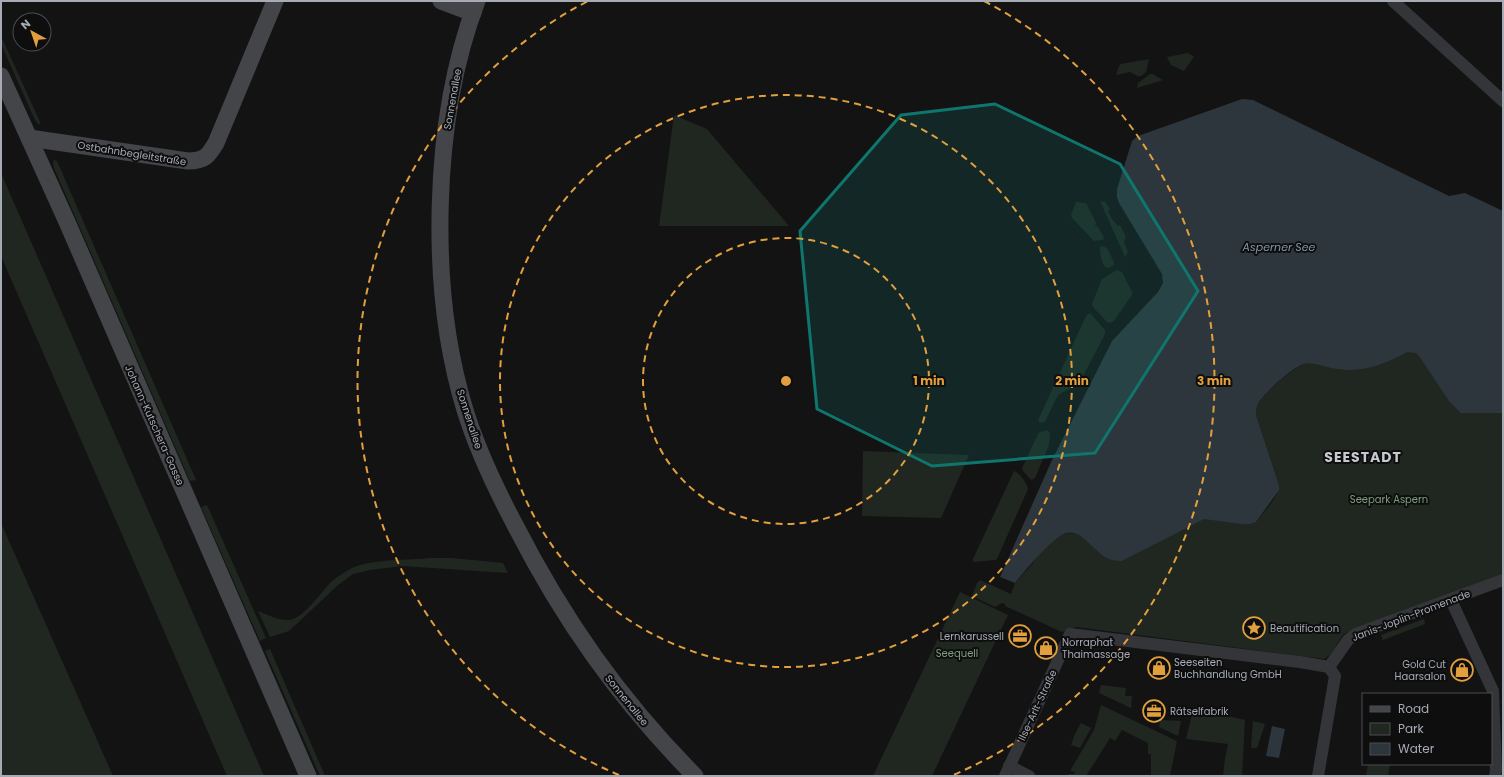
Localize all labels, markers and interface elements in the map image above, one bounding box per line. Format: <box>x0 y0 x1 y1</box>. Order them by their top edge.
north arrow <box>12 12 52 52</box>
text: N <box>17 16 34 33</box>
street label: Sonnenallee <box>440 67 465 131</box>
street label: Ostbahnbegleitstraße <box>76 137 187 169</box>
water label: Asperner See <box>1242 239 1316 255</box>
street label: Johann-Kutschera-Gasse <box>121 363 188 488</box>
text: 1 min <box>913 372 945 389</box>
text: 2 min <box>1055 372 1089 389</box>
text: 3 min <box>1197 372 1231 389</box>
centre of rings <box>779 374 793 388</box>
street label: Sonnenallee <box>453 387 486 451</box>
district label: SEESTADT <box>1324 447 1402 467</box>
park label: Seepark Aspern <box>1350 492 1428 507</box>
street label: Janis-Joplin-Promenade <box>1350 586 1472 645</box>
place icon: Beautification <box>1241 615 1267 641</box>
place label: Beautification <box>1270 621 1339 636</box>
office icon: Lernkarussell <box>1007 623 1033 649</box>
place label: Lernkarussell <box>940 629 1004 644</box>
shop icon: Norraphat Thaimassage <box>1033 635 1059 661</box>
place label: Norraphat Thaimassage <box>1062 635 1130 662</box>
park label: Seequell <box>936 646 978 661</box>
shop icon: Seeseiten Buchhandlung GmbH <box>1146 655 1172 681</box>
place label: Seeseiten Buchhandlung GmbH <box>1174 655 1282 682</box>
place label: Gold Cut Haarsalon <box>1395 657 1446 684</box>
shop icon: Gold Cut Haarsalon <box>1449 657 1475 683</box>
street label: Ilse-Arlt-Straße <box>1014 667 1061 743</box>
street label: Sonnenallee <box>601 672 652 729</box>
legend <box>1362 693 1492 765</box>
office icon: Rätselfabrik <box>1141 698 1167 724</box>
text: Road <box>1398 700 1429 717</box>
place label: Rätselfabrik <box>1170 704 1229 719</box>
text: Park <box>1398 720 1425 737</box>
text: Water <box>1398 740 1435 757</box>

